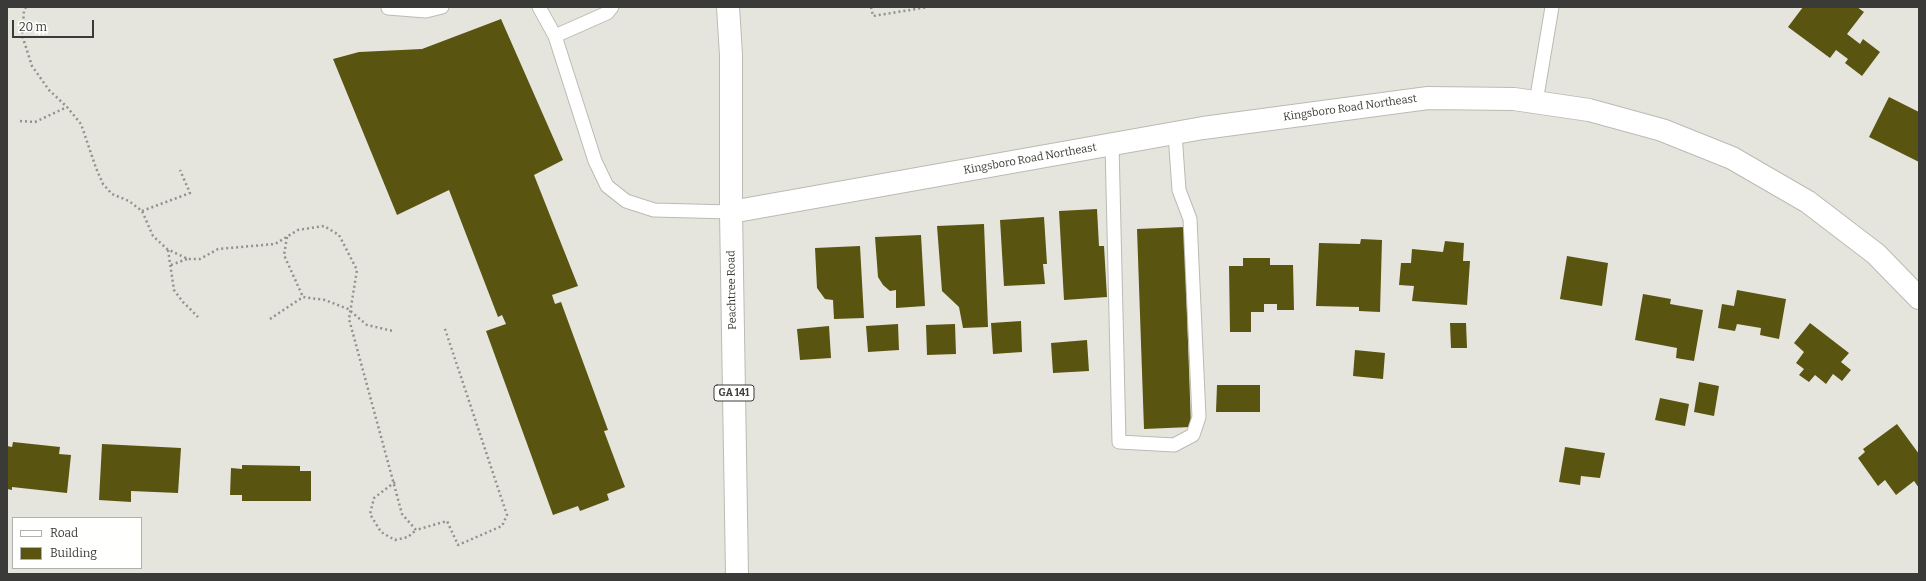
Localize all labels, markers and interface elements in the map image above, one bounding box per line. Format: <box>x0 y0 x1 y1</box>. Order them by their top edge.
scale bar <box>14 12 96 38</box>
text: 20 m <box>19 20 47 34</box>
street label: Kingsboro Road Northeast <box>1282 92 1418 124</box>
street label: Kingsboro Road Northeast <box>963 141 1097 177</box>
street label: Peachtree Road <box>725 250 739 330</box>
road number: GA 141 <box>714 385 754 401</box>
legend <box>12 517 142 569</box>
text: Road <box>50 526 78 540</box>
text: Building <box>50 546 97 560</box>

